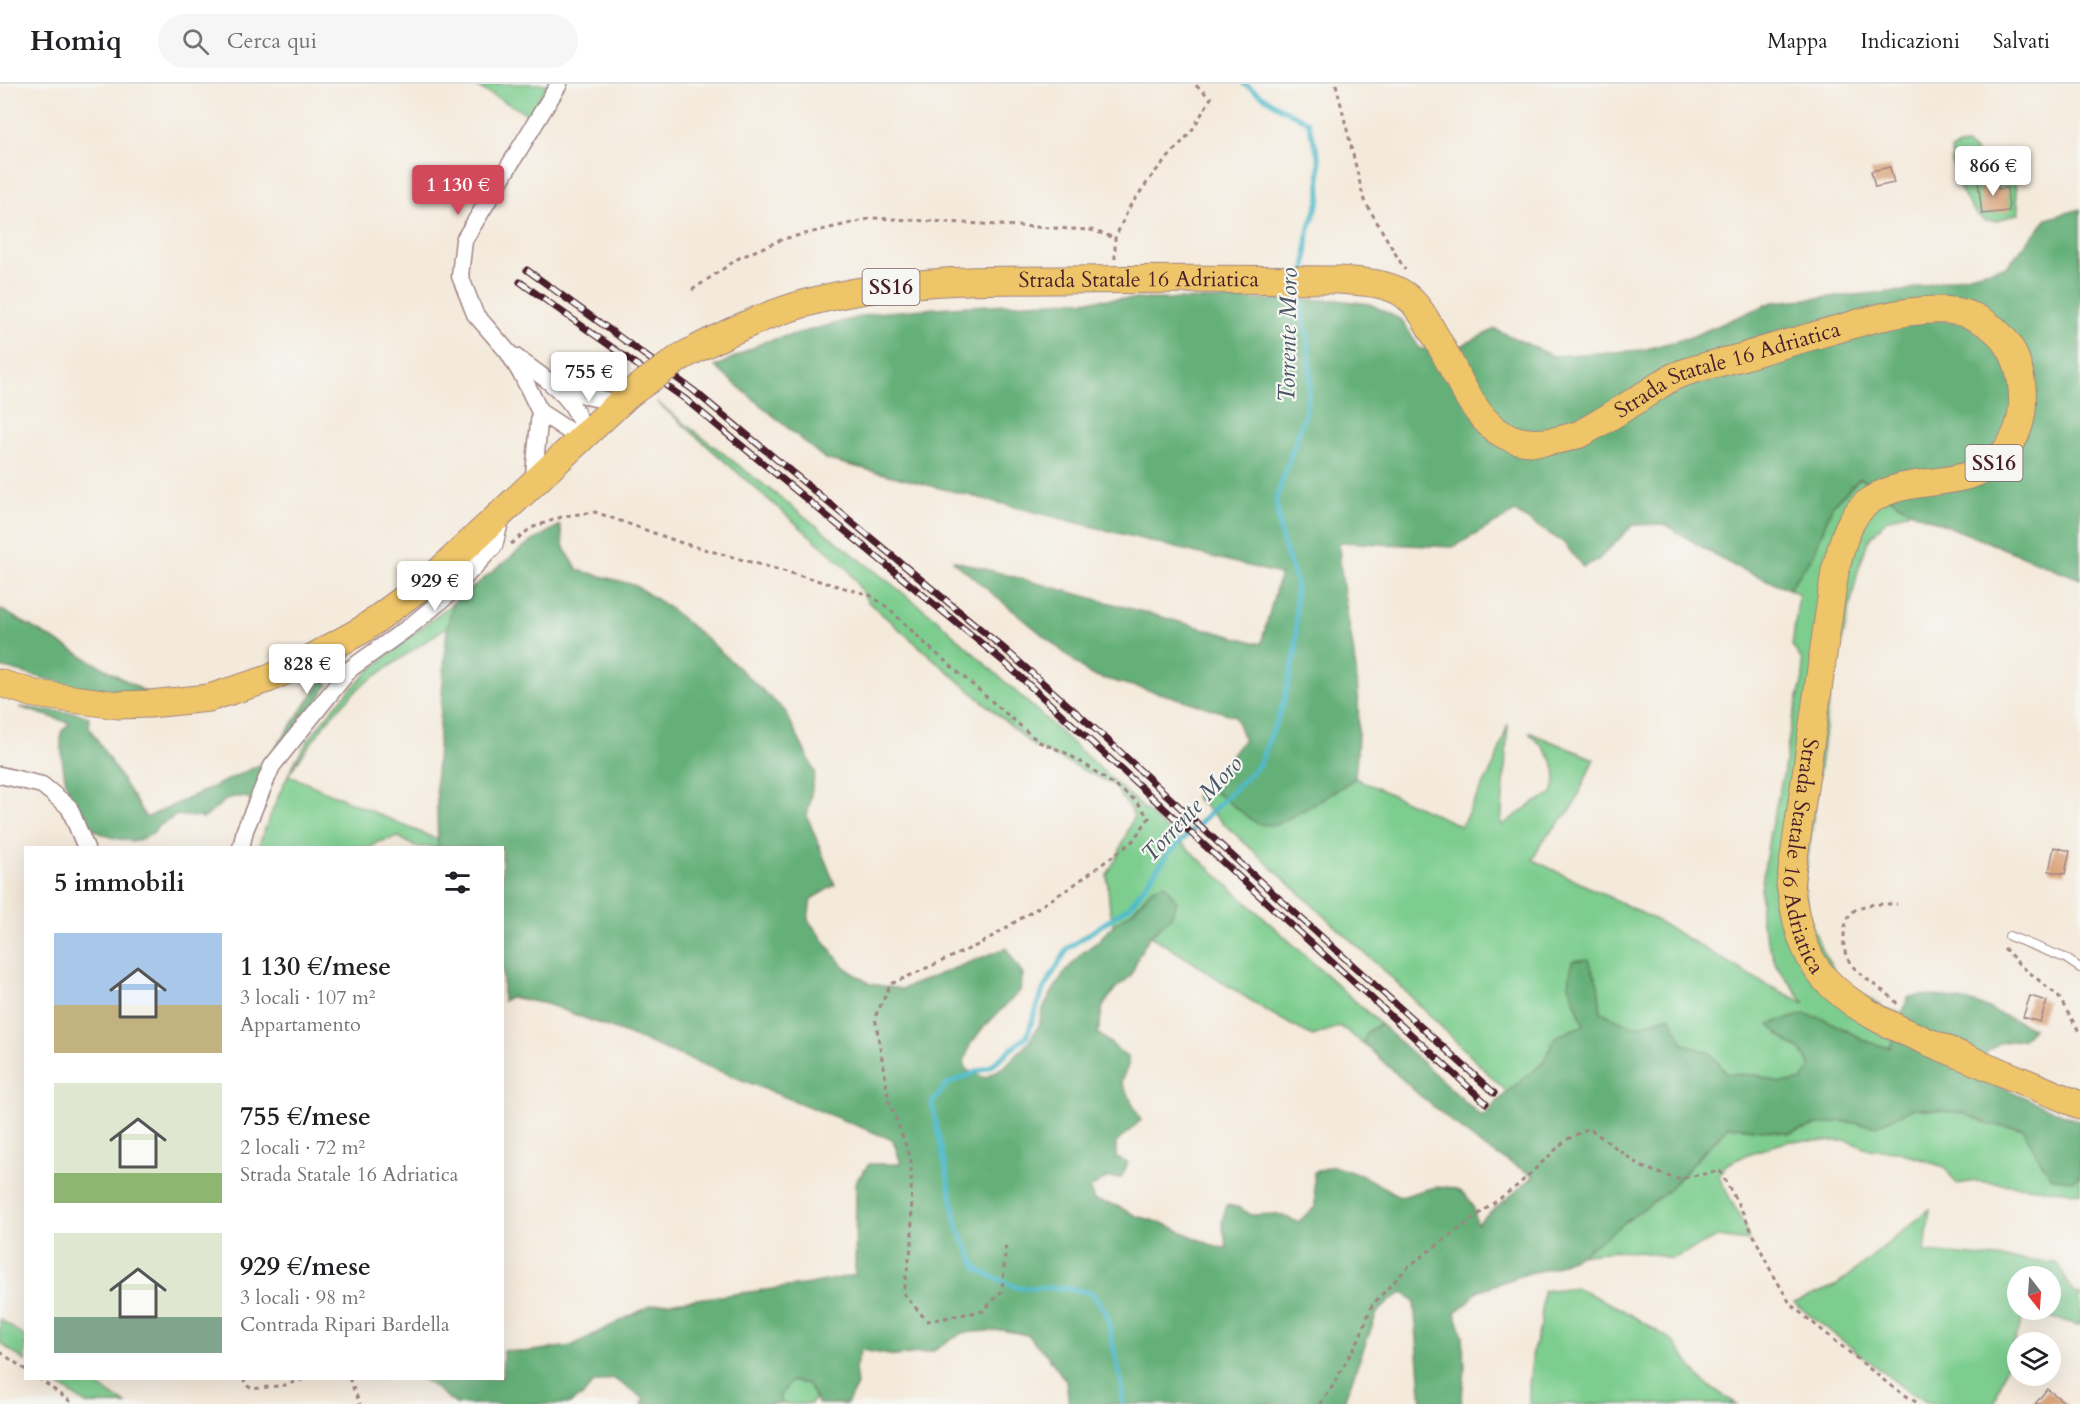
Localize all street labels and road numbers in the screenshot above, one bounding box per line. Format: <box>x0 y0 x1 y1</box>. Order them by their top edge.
street label: Strada Statale 16 Adriatica <box>1018 264 1260 295</box>
road number: SS16 <box>862 269 920 305</box>
street label: Strada Statale 16 Adriatica <box>1609 314 1844 425</box>
road number: SS16 <box>1966 445 2022 481</box>
street label: Strada Statale 16 Adriatica <box>1775 736 1831 981</box>

